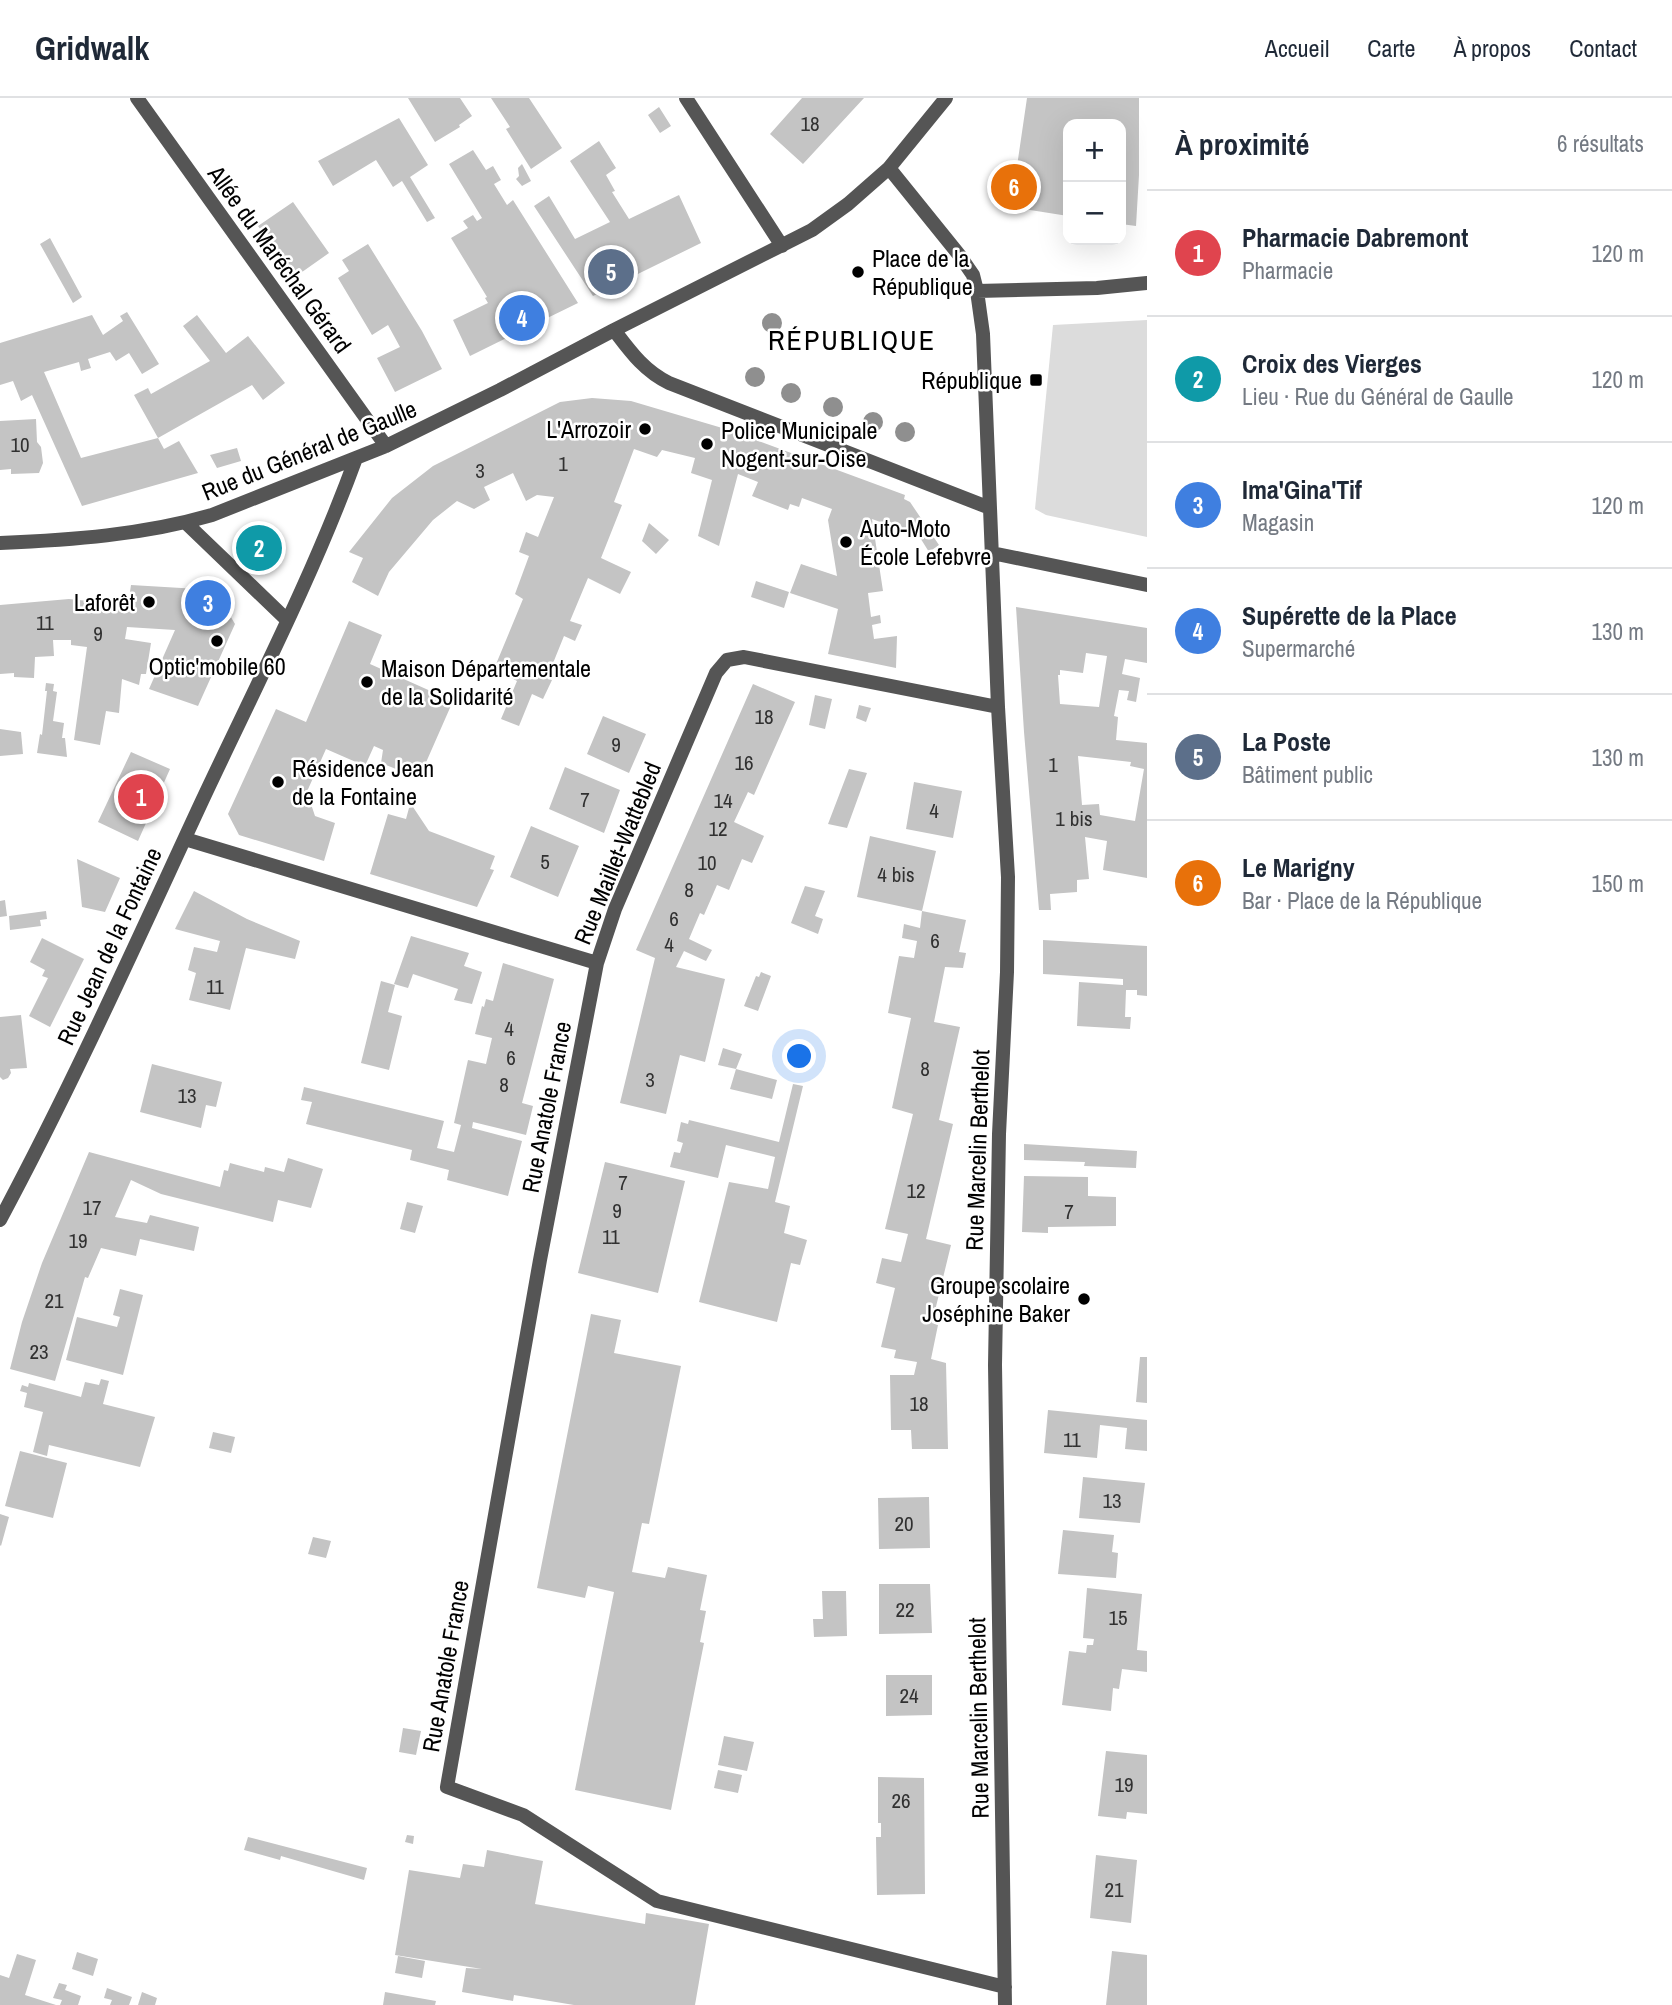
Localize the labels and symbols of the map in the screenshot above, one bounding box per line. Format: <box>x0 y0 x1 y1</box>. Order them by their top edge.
house number: 18 <box>800 109 820 138</box>
street label: Allée du Maréchal Gérard <box>201 158 359 359</box>
pin: 6 <box>991 161 1037 213</box>
place label: Place de la République <box>872 242 973 302</box>
pin: 5 <box>588 246 634 298</box>
marker: Place de la République <box>850 264 866 280</box>
pin: 4 <box>499 292 545 344</box>
district label: RÉPUBLIQUE <box>768 321 936 359</box>
place label: République <box>921 364 1022 396</box>
marker: République <box>1028 372 1044 388</box>
street label: Rue du Général de Gaulle <box>197 392 421 508</box>
place label: L'Arrozoir <box>546 413 631 445</box>
place label: Police Municipale Nogent-sur-Oise <box>721 414 877 474</box>
marker: L'Arrozoir <box>637 421 653 437</box>
house number: 10 <box>10 430 30 459</box>
marker: Police Municipale Nogent-sur-Oise <box>699 436 715 452</box>
house number: 1 <box>558 449 568 478</box>
house number: 3 <box>475 456 485 485</box>
place label: Auto-Moto École Lefebvre <box>859 512 991 572</box>
pin: 2 <box>236 522 282 574</box>
marker: Auto-Moto École Lefebvre <box>838 534 854 550</box>
pin: 3 <box>185 577 231 629</box>
place label: Laforêt <box>74 586 136 618</box>
marker: Laforêt <box>141 594 157 610</box>
house number: 11 <box>36 608 54 637</box>
house number: 9 <box>93 619 103 648</box>
marker: Optic'mobile 60 <box>209 633 225 649</box>
place label: Optic'mobile 60 <box>148 650 286 682</box>
place label: Maison Départementale de la Solidarité <box>381 652 591 712</box>
marker: Maison Départementale de la Solidarité <box>359 674 375 690</box>
house number: 18 <box>754 702 774 731</box>
house number: 9 <box>611 730 621 759</box>
house number: 16 <box>734 748 754 777</box>
house number: 1 <box>1048 750 1058 779</box>
place label: Résidence Jean de la Fontaine <box>292 752 434 812</box>
street label: Rue Maillet-Wattebled <box>566 757 668 949</box>
pin: 1 <box>118 771 164 823</box>
marker: Résidence Jean de la Fontaine <box>270 774 286 790</box>
house number: 7 <box>580 785 590 814</box>
house number: 14 <box>713 786 733 815</box>
house number: 4 <box>929 796 939 825</box>
house number: 1 bis <box>1055 804 1093 833</box>
house number: 12 <box>708 814 728 843</box>
street label: Rue Jean de la Fontaine <box>49 842 169 1050</box>
house number: 5 <box>540 847 550 876</box>
house number: 10 <box>697 848 717 877</box>
house number: 4 bis <box>877 860 915 889</box>
house number: 8 <box>684 875 694 904</box>
house number: 6 <box>669 904 679 933</box>
house number: 6 <box>930 926 940 955</box>
house number: 4 <box>664 930 674 959</box>
house number: 11 <box>206 972 224 1001</box>
house number: 4 <box>504 1014 514 1043</box>
street label: Rue Anatole France <box>514 1019 578 1195</box>
your location <box>782 1039 816 1073</box>
house number: 6 <box>506 1043 516 1072</box>
street label: Rue Marcelin Berthelot <box>957 1048 997 1251</box>
house number: 8 <box>920 1054 930 1083</box>
house number: 3 <box>645 1065 655 1094</box>
house number: 8 <box>499 1070 509 1099</box>
house number: 13 <box>177 1081 197 1110</box>
house number: 7 <box>618 1168 628 1197</box>
house number: 12 <box>906 1176 926 1205</box>
house number: 17 <box>82 1193 102 1222</box>
house number: 9 <box>612 1196 622 1225</box>
house number: 7 <box>1064 1197 1074 1226</box>
house number: 11 <box>602 1222 620 1251</box>
house number: 19 <box>68 1226 88 1255</box>
place label: Groupe scolaire Joséphine Baker <box>922 1269 1070 1329</box>
house number: 21 <box>44 1286 64 1315</box>
marker: Groupe scolaire Joséphine Baker <box>1076 1291 1092 1307</box>
house number: 23 <box>29 1337 49 1366</box>
house number: 18 <box>909 1389 929 1418</box>
house number: 11 <box>1063 1425 1081 1454</box>
house number: 13 <box>1102 1486 1122 1515</box>
house number: 20 <box>894 1509 914 1538</box>
street label: Rue Anatole France <box>414 1578 476 1754</box>
house number: 22 <box>895 1595 915 1624</box>
house number: 15 <box>1108 1603 1128 1632</box>
street label: Rue Marcelin Berthelot <box>960 1617 996 1819</box>
house number: 24 <box>899 1681 919 1710</box>
house number: 19 <box>1114 1770 1134 1799</box>
house number: 26 <box>891 1786 911 1815</box>
house number: 21 <box>1104 1875 1124 1904</box>

